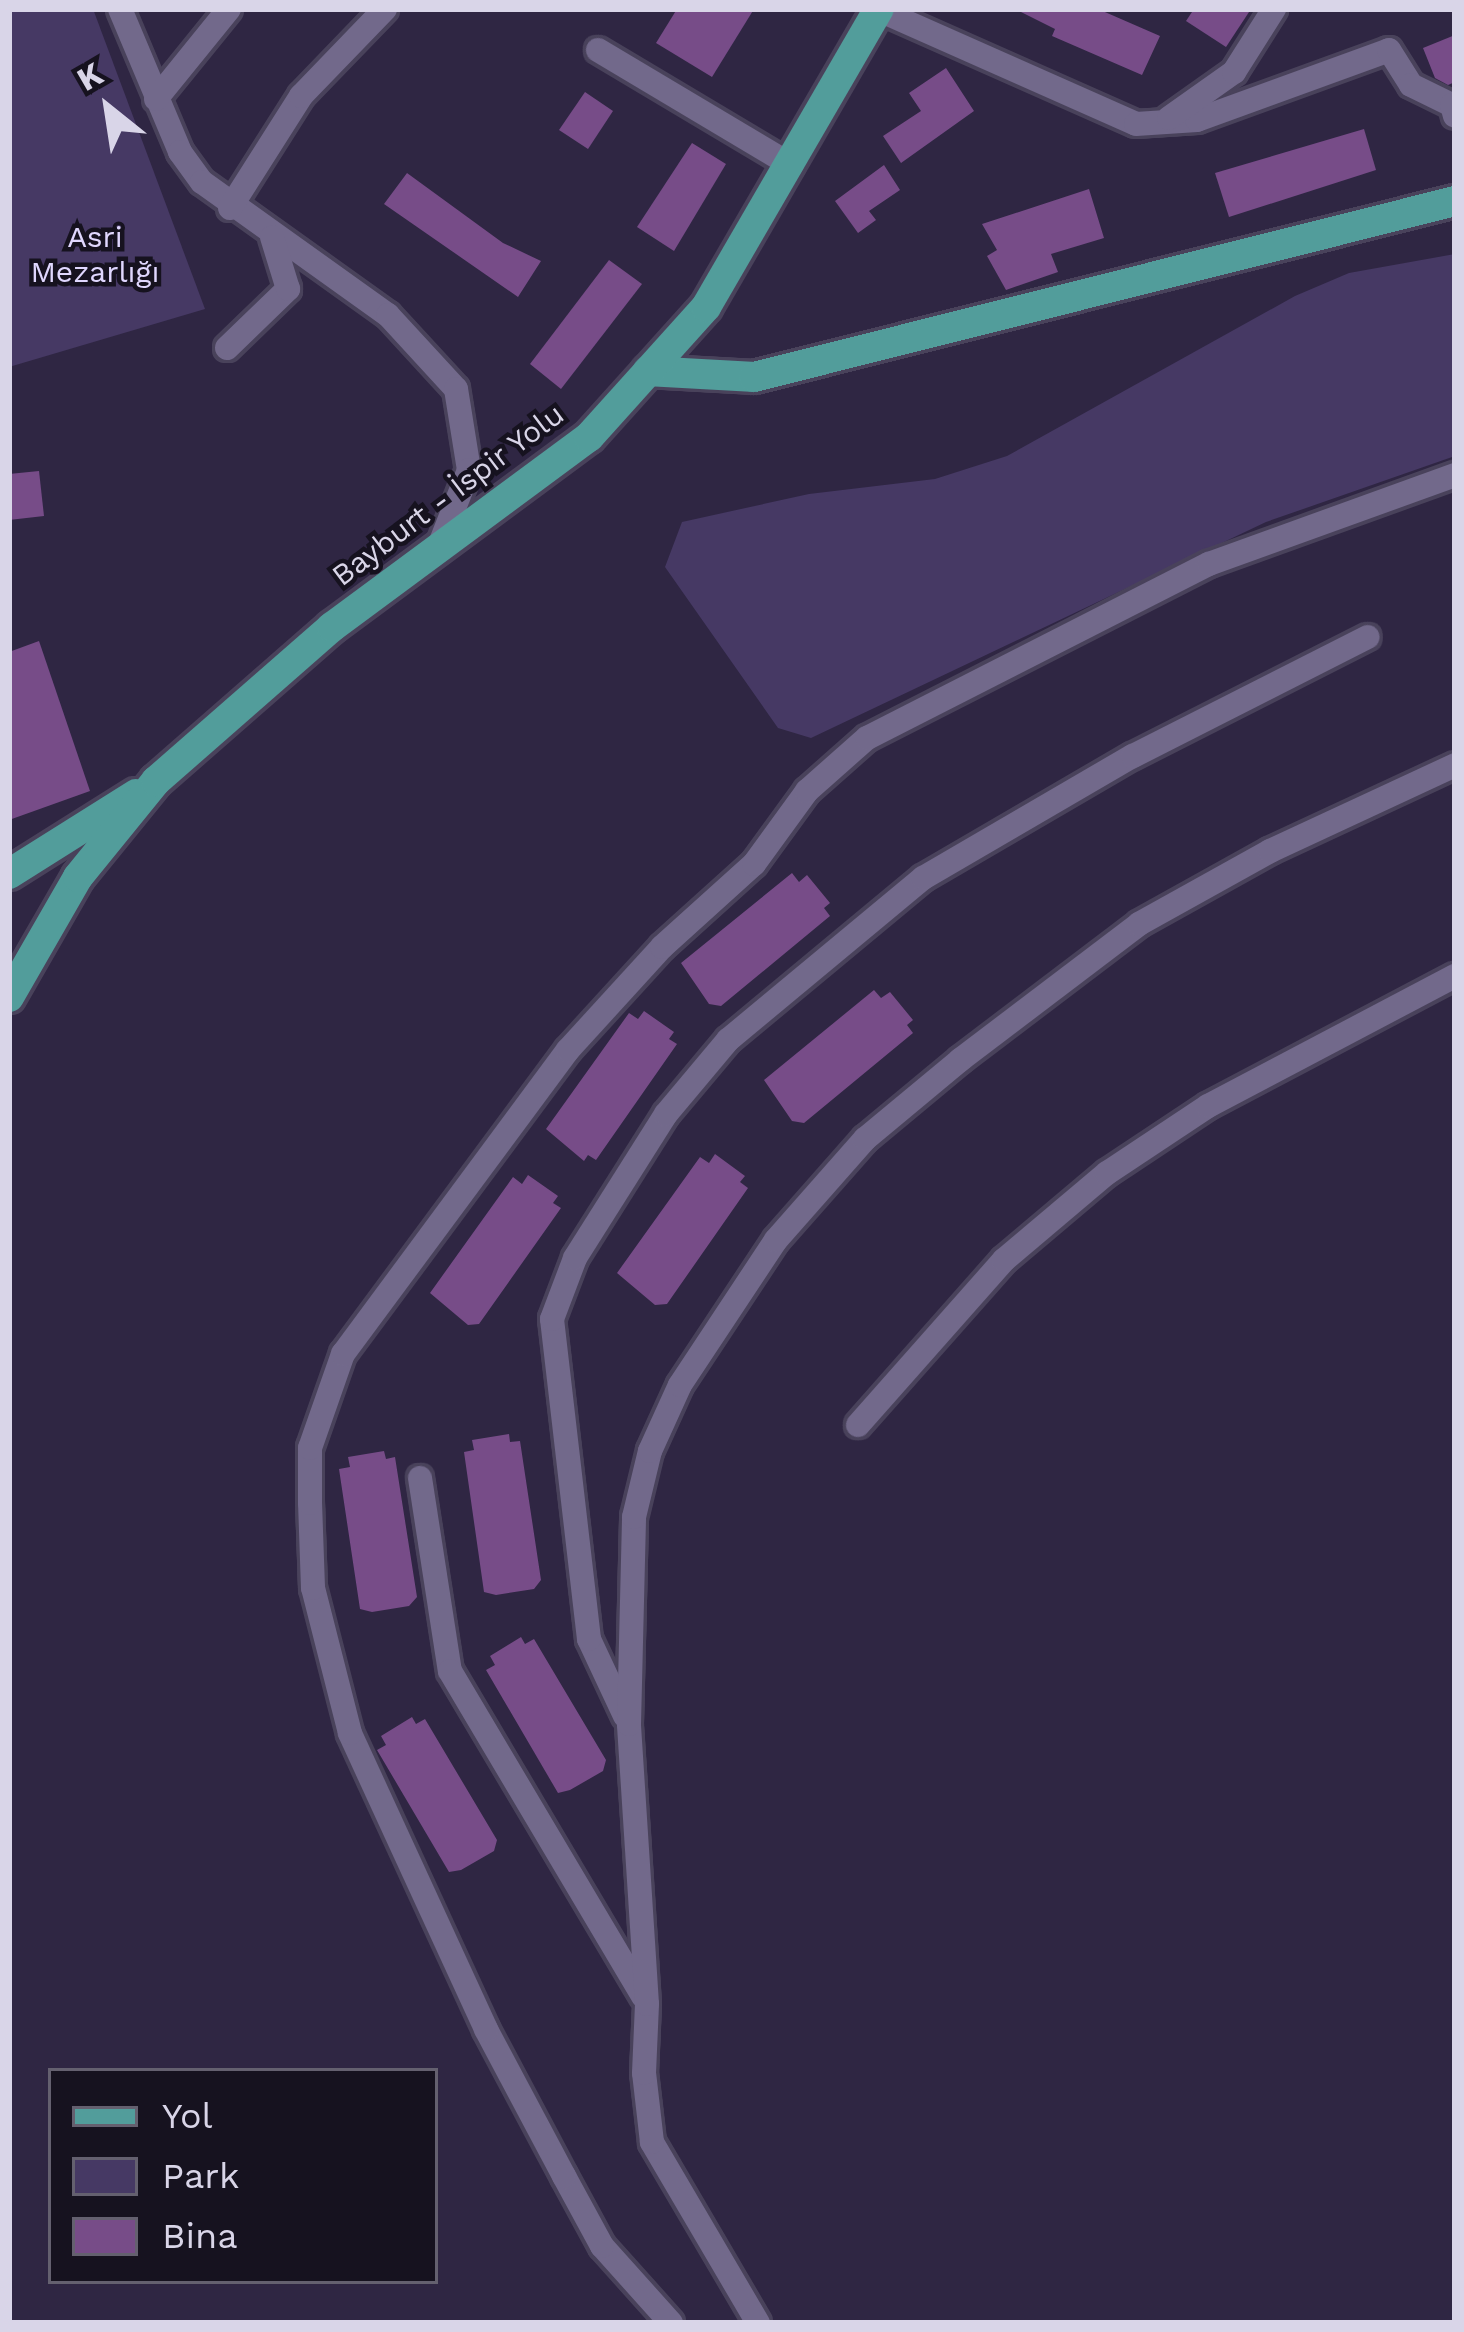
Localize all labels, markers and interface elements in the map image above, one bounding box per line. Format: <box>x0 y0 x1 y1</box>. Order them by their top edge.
north arrow <box>48 48 168 168</box>
text: K <box>70 54 109 99</box>
park label: Asri Mezarlığı <box>30 219 160 290</box>
street label: Bayburt - İspir Yolu <box>324 396 572 594</box>
legend <box>48 2068 438 2284</box>
text: Yol <box>162 2095 213 2137</box>
text: Park <box>162 2155 239 2197</box>
text: Bina <box>162 2215 238 2257</box>

